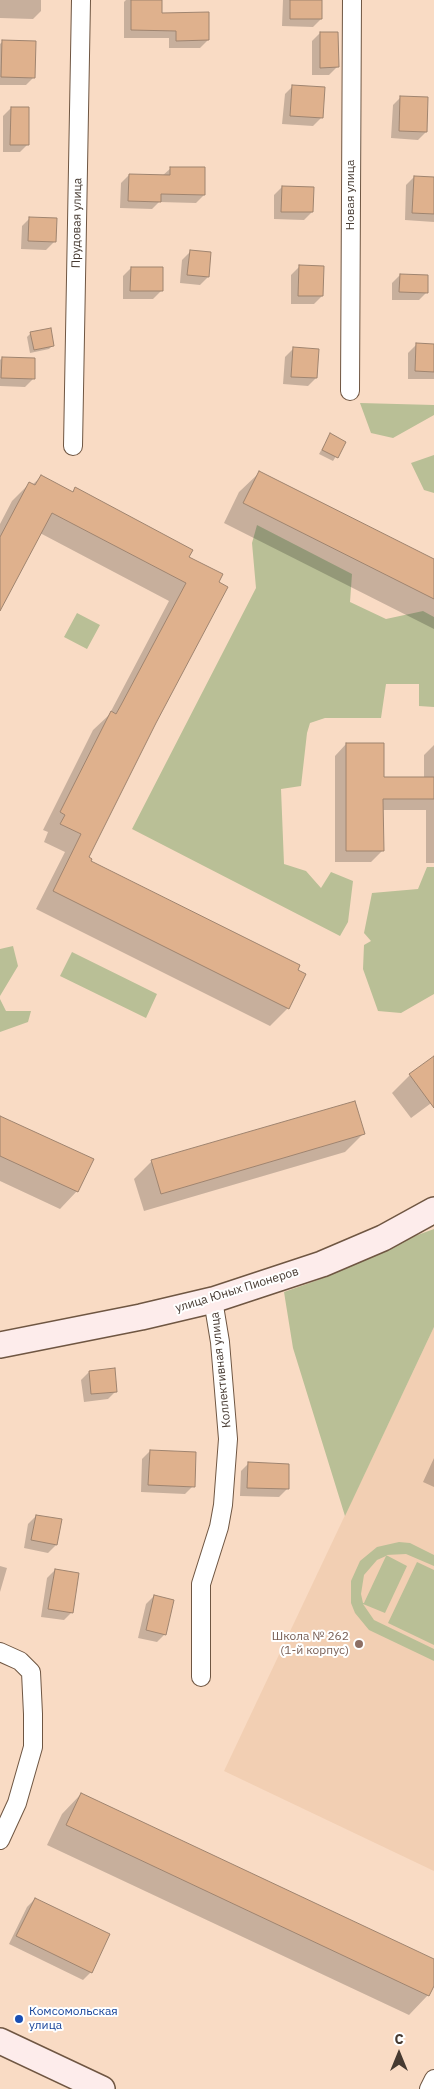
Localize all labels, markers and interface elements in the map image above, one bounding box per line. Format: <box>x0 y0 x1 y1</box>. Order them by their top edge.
street label: Новая улица <box>344 160 358 230</box>
street label: Прудовая улица <box>69 178 85 268</box>
street label: улица Юных Пионеров <box>174 1264 300 1316</box>
street label: Коллективная улица <box>208 1311 234 1429</box>
place label: Школа № 262 (1-й корпус) <box>272 1630 349 1658</box>
marker: Школа № 262 (1-й корпус) <box>353 1638 365 1650</box>
place label: Комсомольская улица <box>29 2005 118 2033</box>
marker: Комсомольская улица <box>13 2013 25 2025</box>
north arrow <box>374 2029 424 2079</box>
text: С <box>394 2030 404 2048</box>

